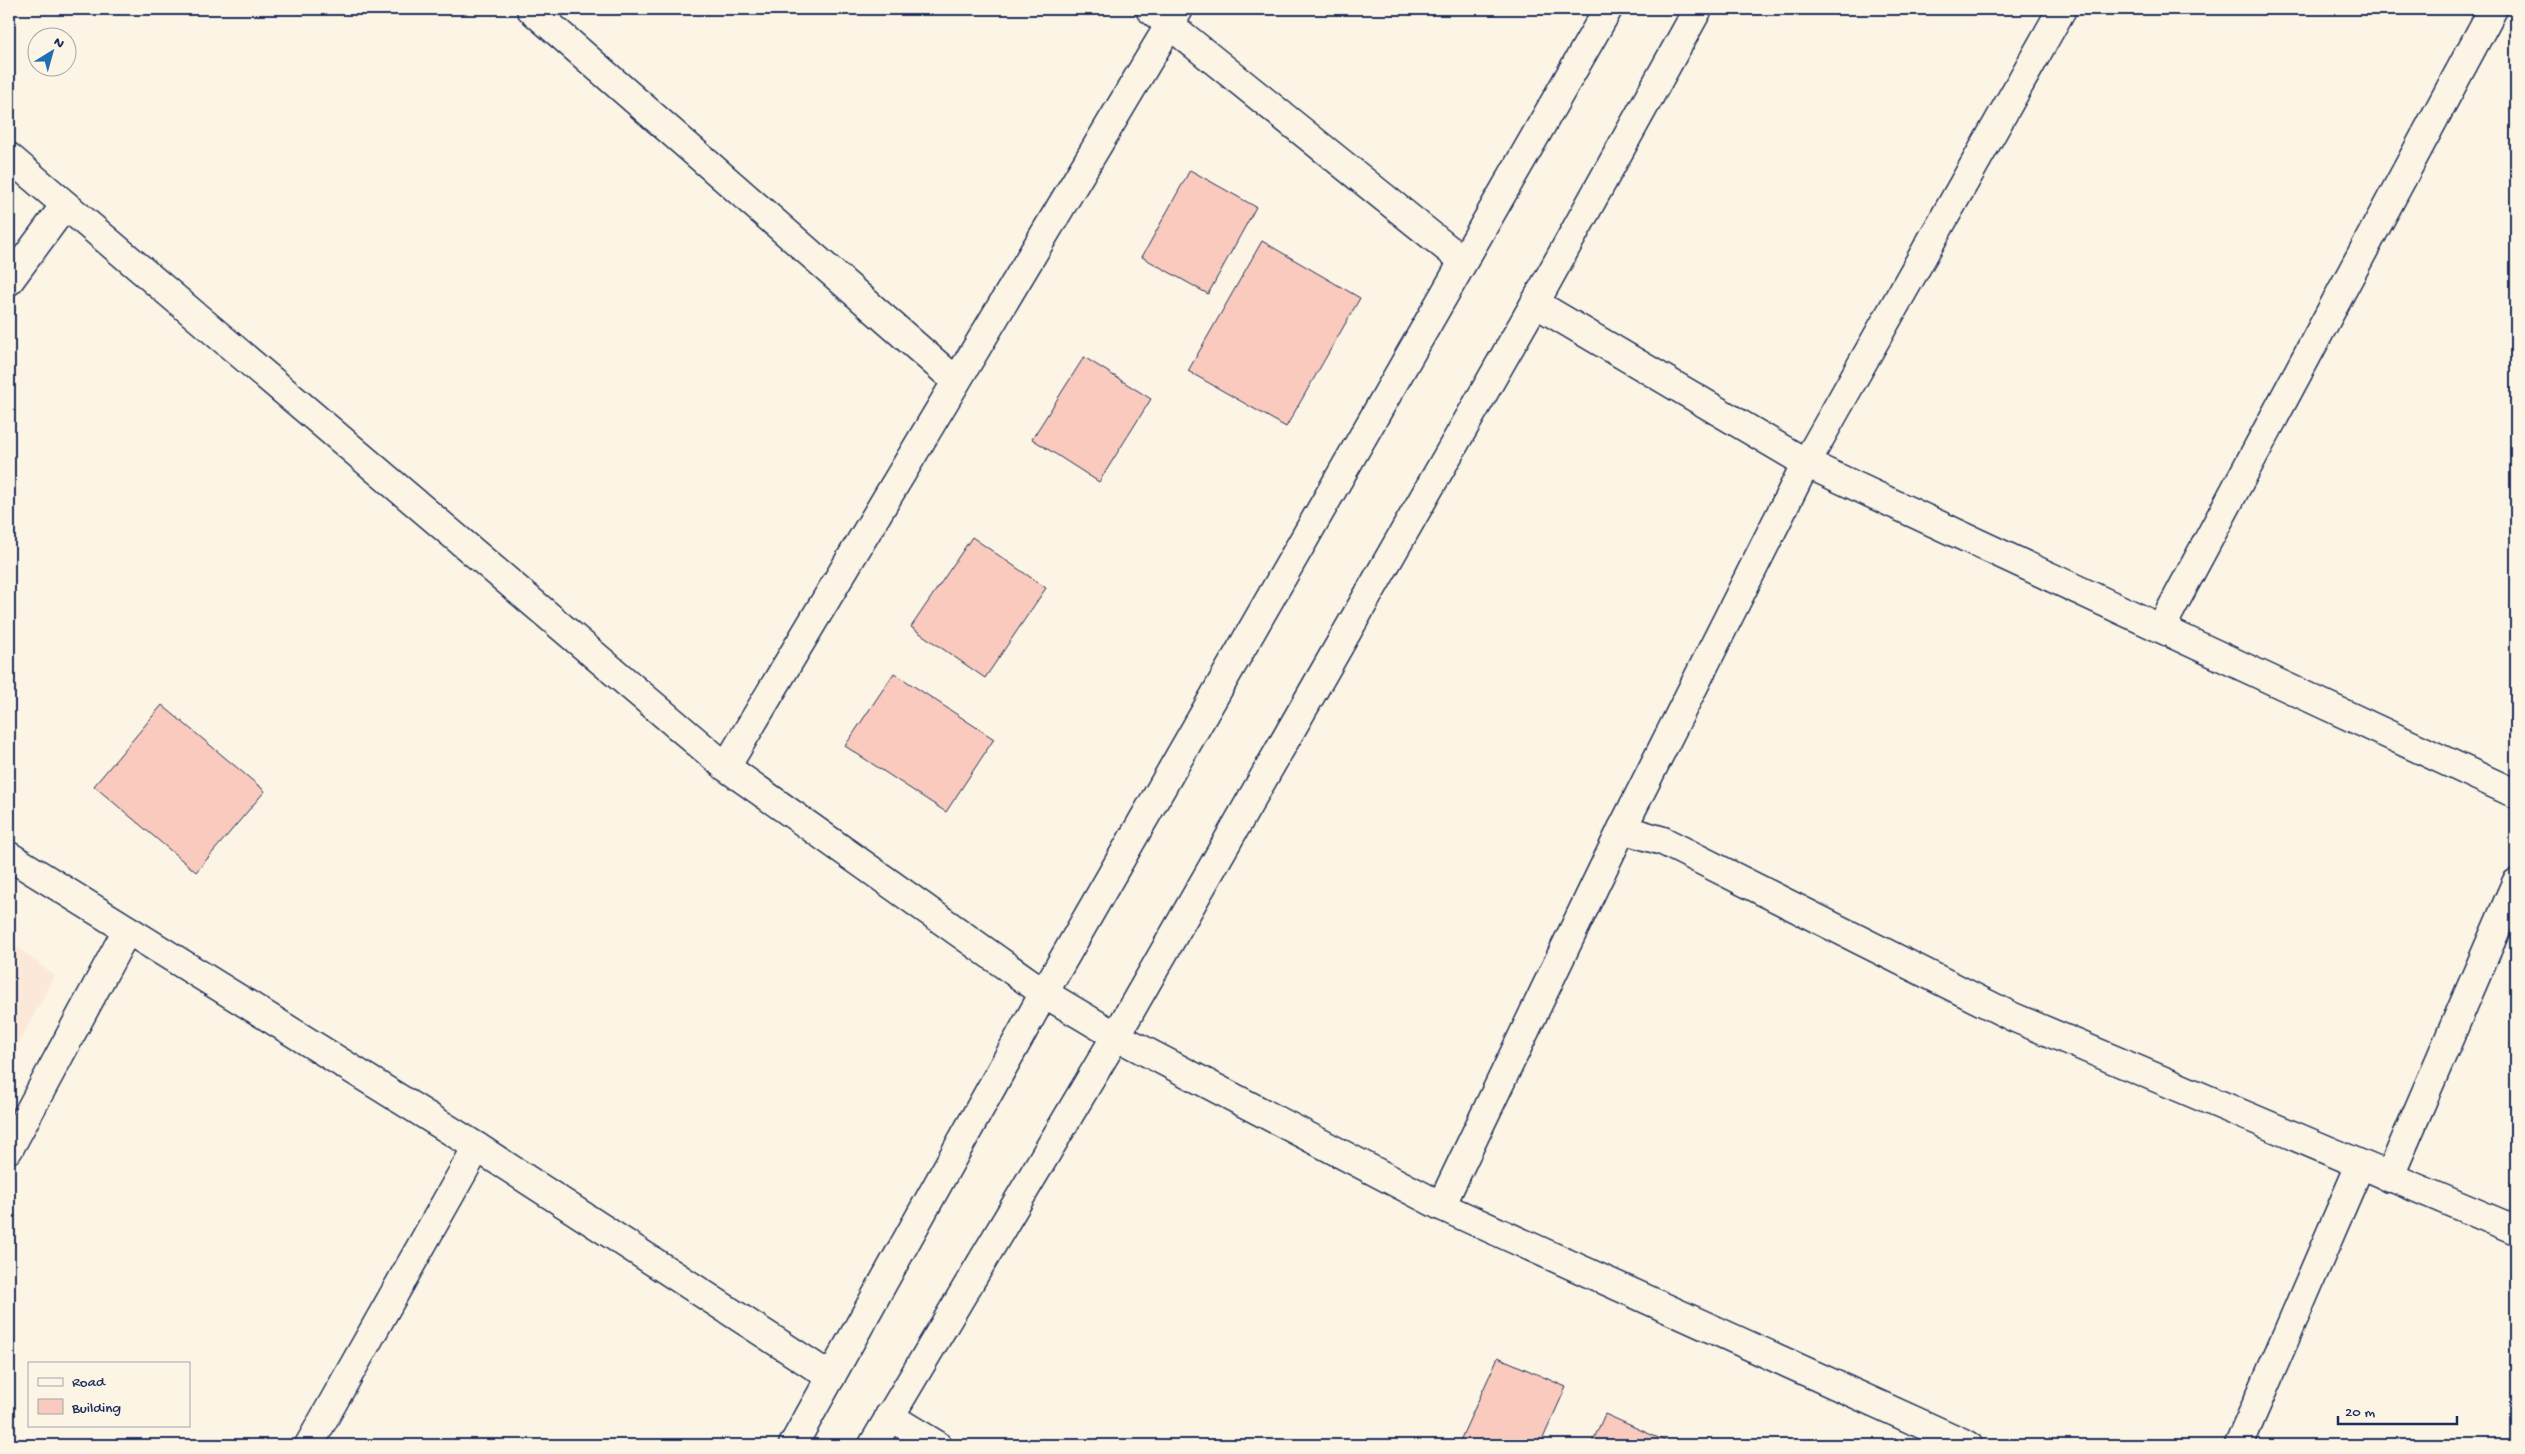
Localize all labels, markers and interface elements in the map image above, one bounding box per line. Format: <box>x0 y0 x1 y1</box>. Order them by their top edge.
north arrow <box>28 28 78 78</box>
text: N <box>50 34 67 53</box>
legend <box>28 1362 190 1426</box>
text: Road <box>72 1374 106 1392</box>
scale bar <box>2338 1394 2456 1426</box>
text: Building <box>71 1400 121 1418</box>
text: 20 m <box>2345 1404 2375 1422</box>

